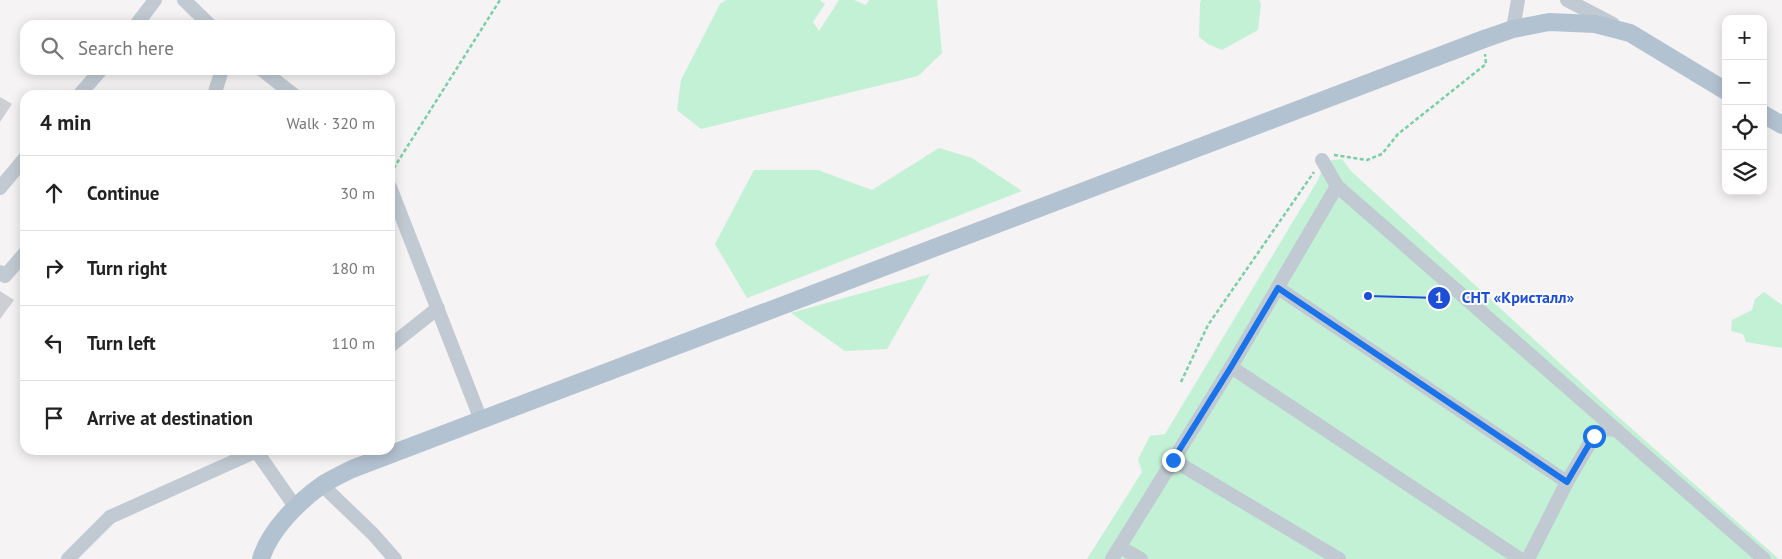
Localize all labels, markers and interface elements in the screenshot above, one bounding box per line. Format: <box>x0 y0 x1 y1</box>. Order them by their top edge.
map controls <box>1722 15 1767 195</box>
button: + <box>1722 15 1767 60</box>
search box <box>20 20 395 75</box>
icon: search <box>38 34 66 62</box>
text: Search here <box>78 36 174 60</box>
button: − <box>1722 60 1767 105</box>
button: locate <box>1722 105 1767 150</box>
text: 4 min <box>40 109 91 136</box>
text: Walk · 320 m <box>286 113 375 133</box>
button: layers <box>1722 150 1767 195</box>
icon: ahead <box>40 179 68 207</box>
text: Continue <box>87 181 159 205</box>
text: 30 m <box>340 183 375 203</box>
icon: right <box>40 254 68 282</box>
text: Turn right <box>87 256 167 280</box>
text: 180 m <box>332 258 375 278</box>
callout: СНТ «Кристалл» <box>1426 282 1585 313</box>
text: СНТ «Кристалл» <box>1462 287 1575 307</box>
text: 1 <box>1435 288 1443 307</box>
icon: left <box>40 329 68 357</box>
text: Turn left <box>87 331 156 355</box>
text: 110 m <box>332 333 375 353</box>
icon: arrive <box>40 404 68 432</box>
text: Arrive at destination <box>87 406 253 430</box>
route start <box>1583 425 1606 448</box>
route end <box>1162 449 1185 472</box>

